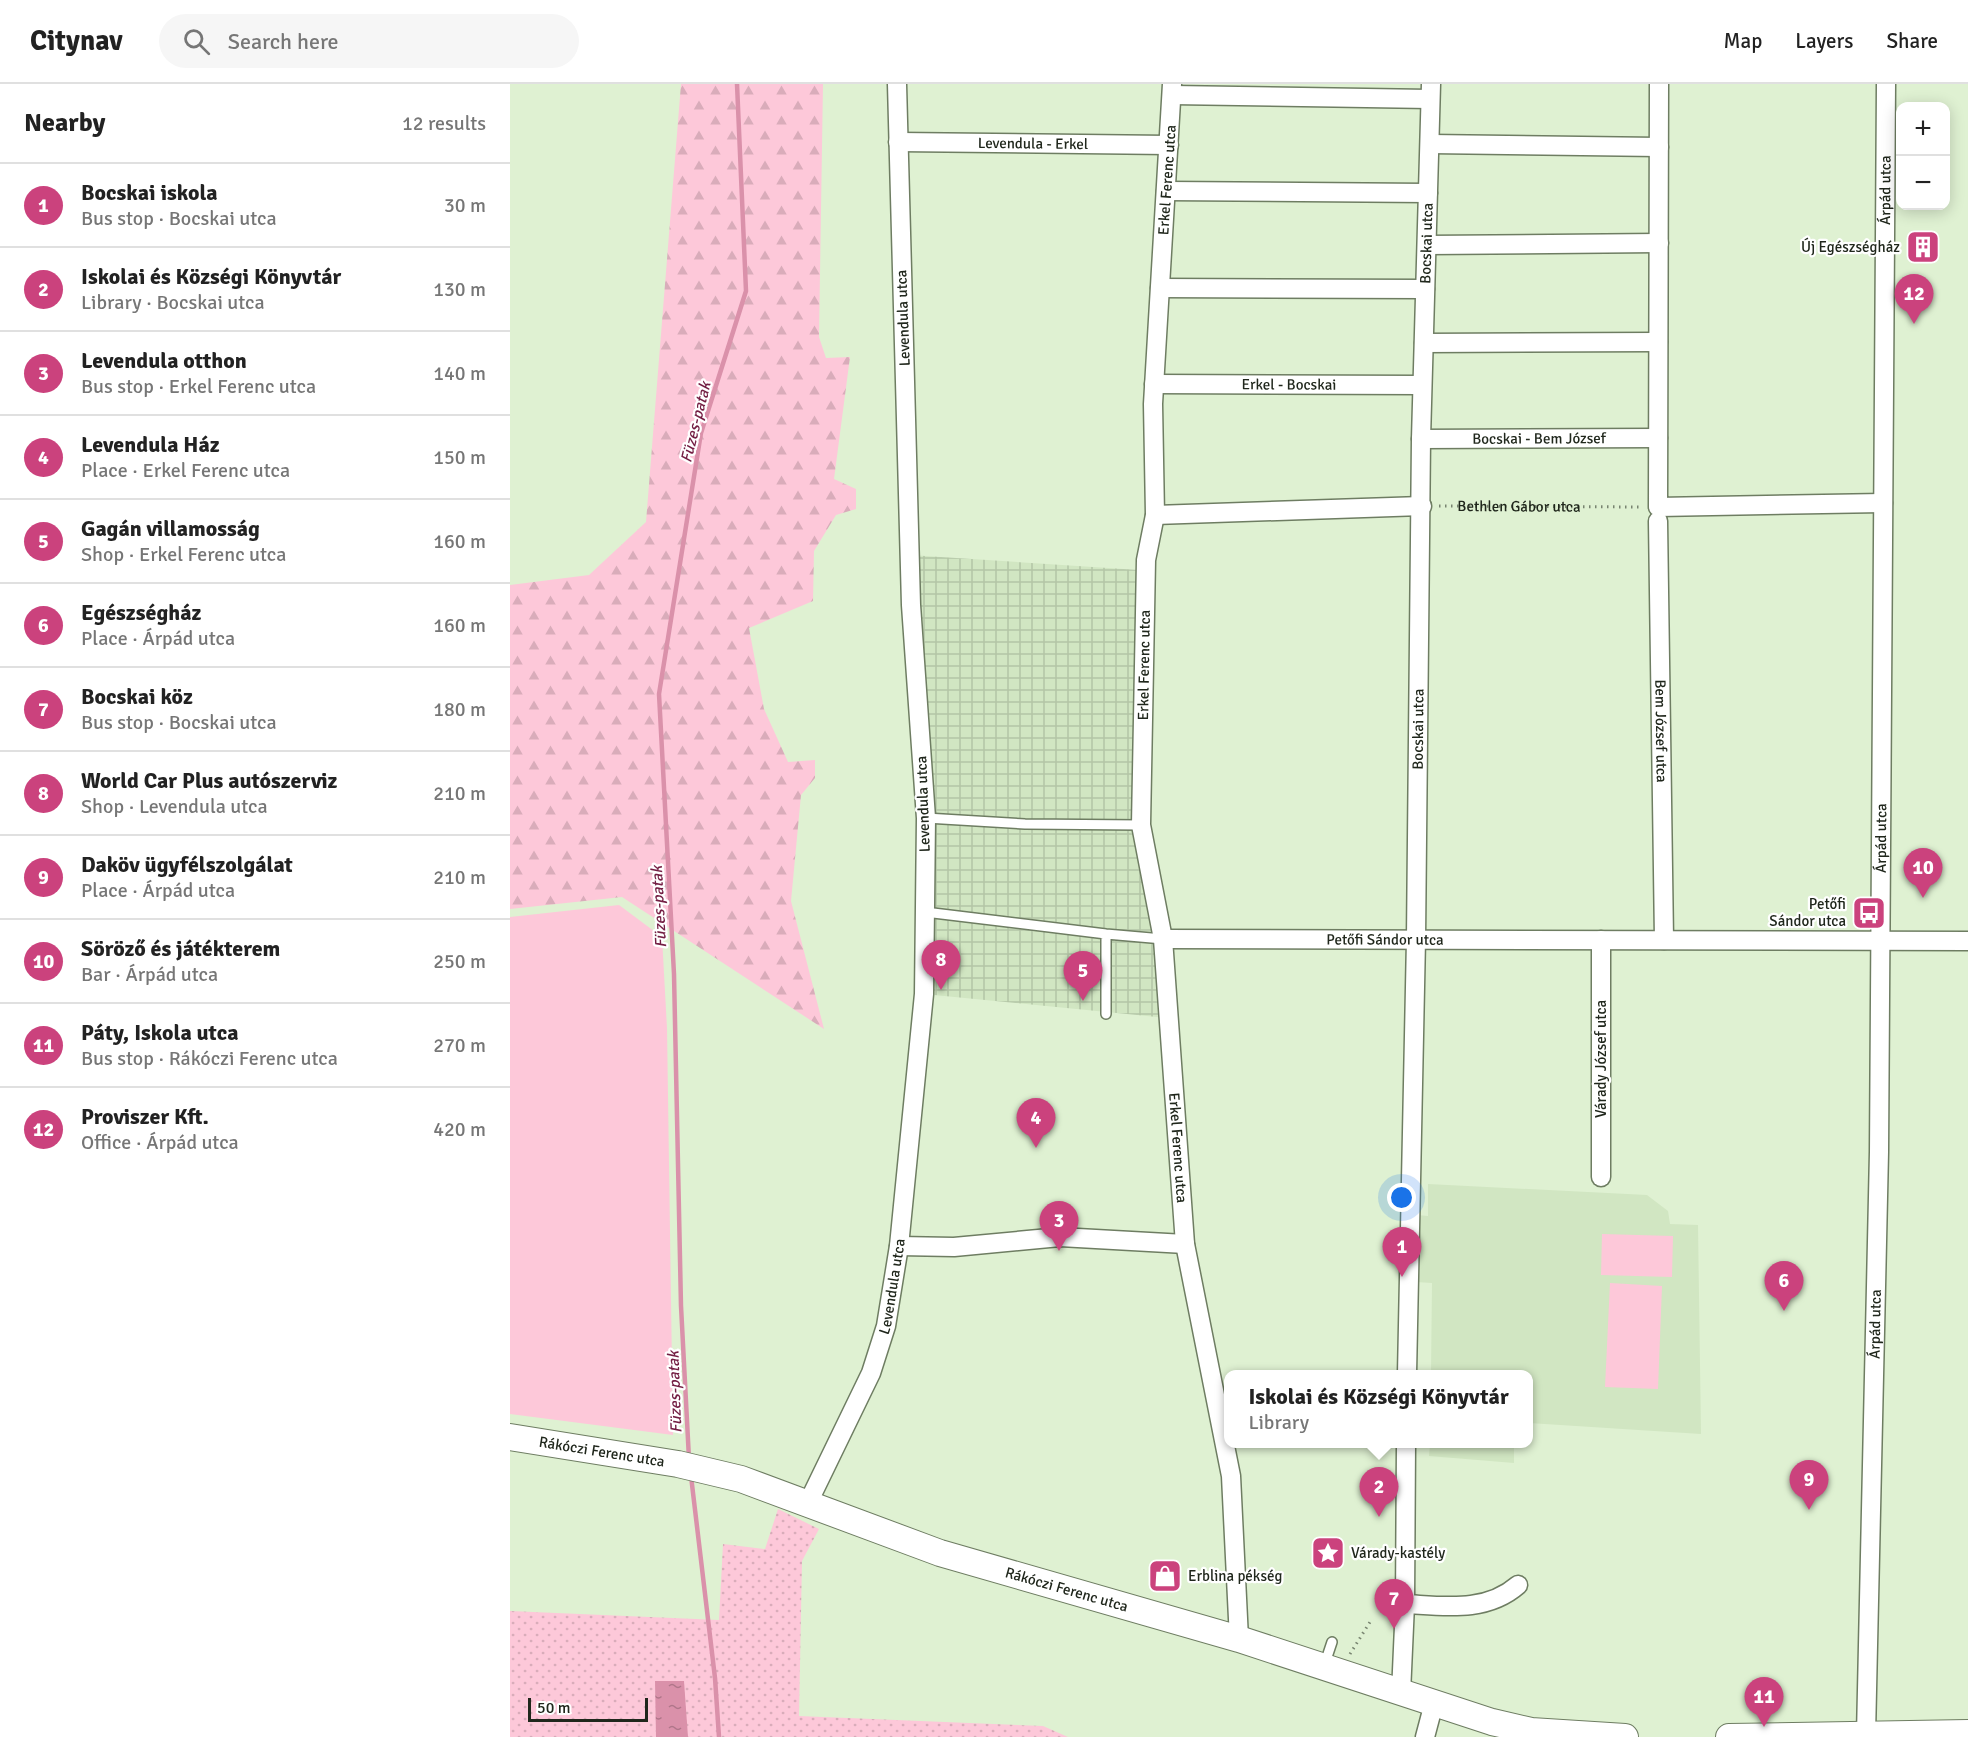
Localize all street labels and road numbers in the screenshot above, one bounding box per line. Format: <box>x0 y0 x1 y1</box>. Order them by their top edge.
street label: Erkel Ferenc utca <box>1154 124 1180 236</box>
street label: Levendula - Erkel <box>978 134 1088 153</box>
street label: Árpád utca <box>1875 155 1895 225</box>
street label: Bocskai utca <box>1416 202 1437 284</box>
street label: Levendula utca <box>892 269 914 367</box>
street label: Erkel - Bocskai <box>1242 375 1336 394</box>
street label: Bocskai - Bem József <box>1472 429 1607 448</box>
street label: Bethlen Gábor utca <box>1457 497 1581 516</box>
street label: Erkel Ferenc utca <box>1134 610 1154 720</box>
street label: Bem József utca <box>1651 679 1671 783</box>
street label: Bocskai utca <box>1409 688 1428 770</box>
street label: Levendula utca <box>912 755 934 853</box>
street label: Árpád utca <box>1871 803 1890 873</box>
street label: Petőfi Sándor utca <box>1326 930 1444 949</box>
street label: Várady József utca <box>1592 1000 1610 1118</box>
street label: Erkel Ferenc utca <box>1165 1092 1191 1204</box>
street label: Levendula utca <box>875 1238 909 1337</box>
street label: Árpád utca <box>1864 1289 1885 1359</box>
street label: Rákóczi Ferenc utca <box>538 1433 666 1471</box>
street label: Rákóczi Ferenc utca <box>1003 1563 1130 1616</box>

